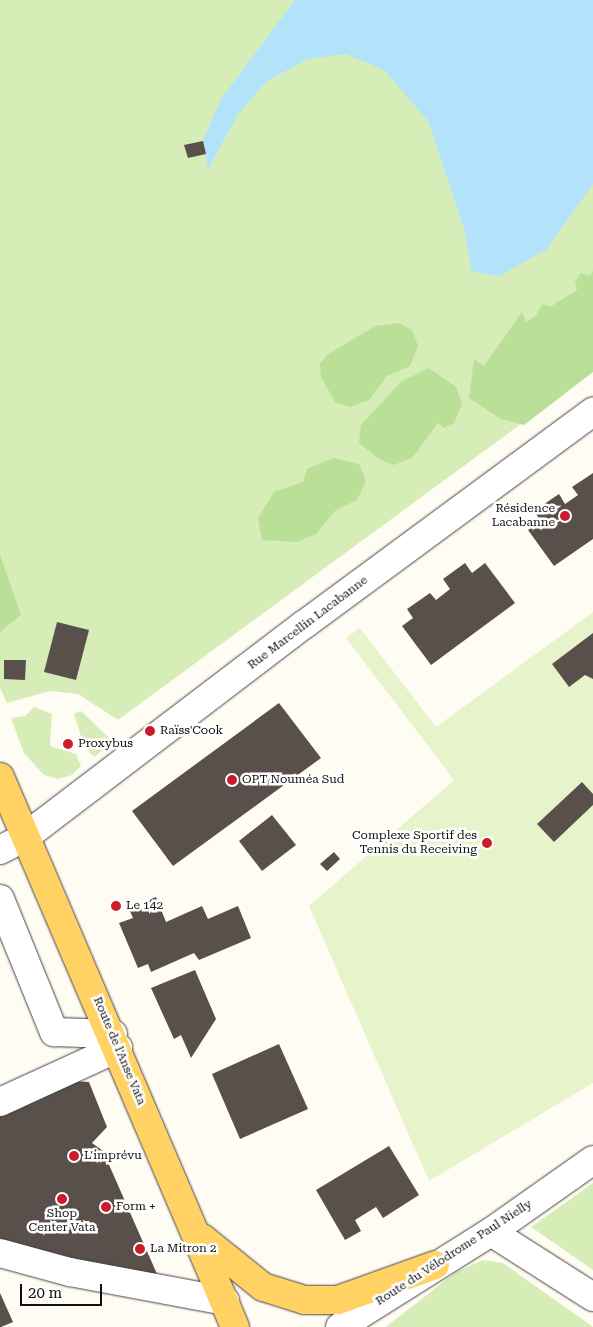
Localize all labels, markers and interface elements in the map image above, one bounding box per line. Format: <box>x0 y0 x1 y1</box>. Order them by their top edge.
place label: Résidence Lacabanne <box>492 502 555 530</box>
marker: Résidence Lacabanne <box>559 510 571 522</box>
street label: Rue Marcellin Lacabanne <box>245 573 371 673</box>
place label: Raïss'Cook <box>160 724 223 738</box>
marker: Raïss'Cook <box>144 725 156 737</box>
place label: Proxybus <box>78 737 133 751</box>
marker: Proxybus <box>62 738 74 750</box>
place label: OPT Nouméa Sud <box>242 773 344 787</box>
marker: OPT Nouméa Sud <box>226 774 238 786</box>
place label: Complexe Sportif des Tennis du Receiving <box>352 829 477 857</box>
marker: Complexe Sportif des Tennis du Receiving <box>481 837 493 849</box>
place label: Le 142 <box>126 899 163 913</box>
marker: Le 142 <box>110 900 122 912</box>
street label: Route de l'Anse Vata <box>90 995 148 1107</box>
place label: L'imprévu <box>84 1149 142 1163</box>
marker: L'imprévu <box>68 1150 80 1162</box>
marker: Shop Center Vata <box>56 1193 68 1205</box>
street label: Route du Vélodrome Paul Nielly <box>373 1197 535 1309</box>
place label: Form + <box>116 1200 156 1214</box>
marker: Form + <box>100 1201 112 1213</box>
place label: Shop Center Vata <box>29 1207 95 1235</box>
place label: La Mitron 2 <box>150 1242 217 1256</box>
marker: La Mitron 2 <box>134 1243 146 1255</box>
scale bar <box>22 1274 105 1306</box>
text: 20 m <box>28 1284 62 1302</box>

